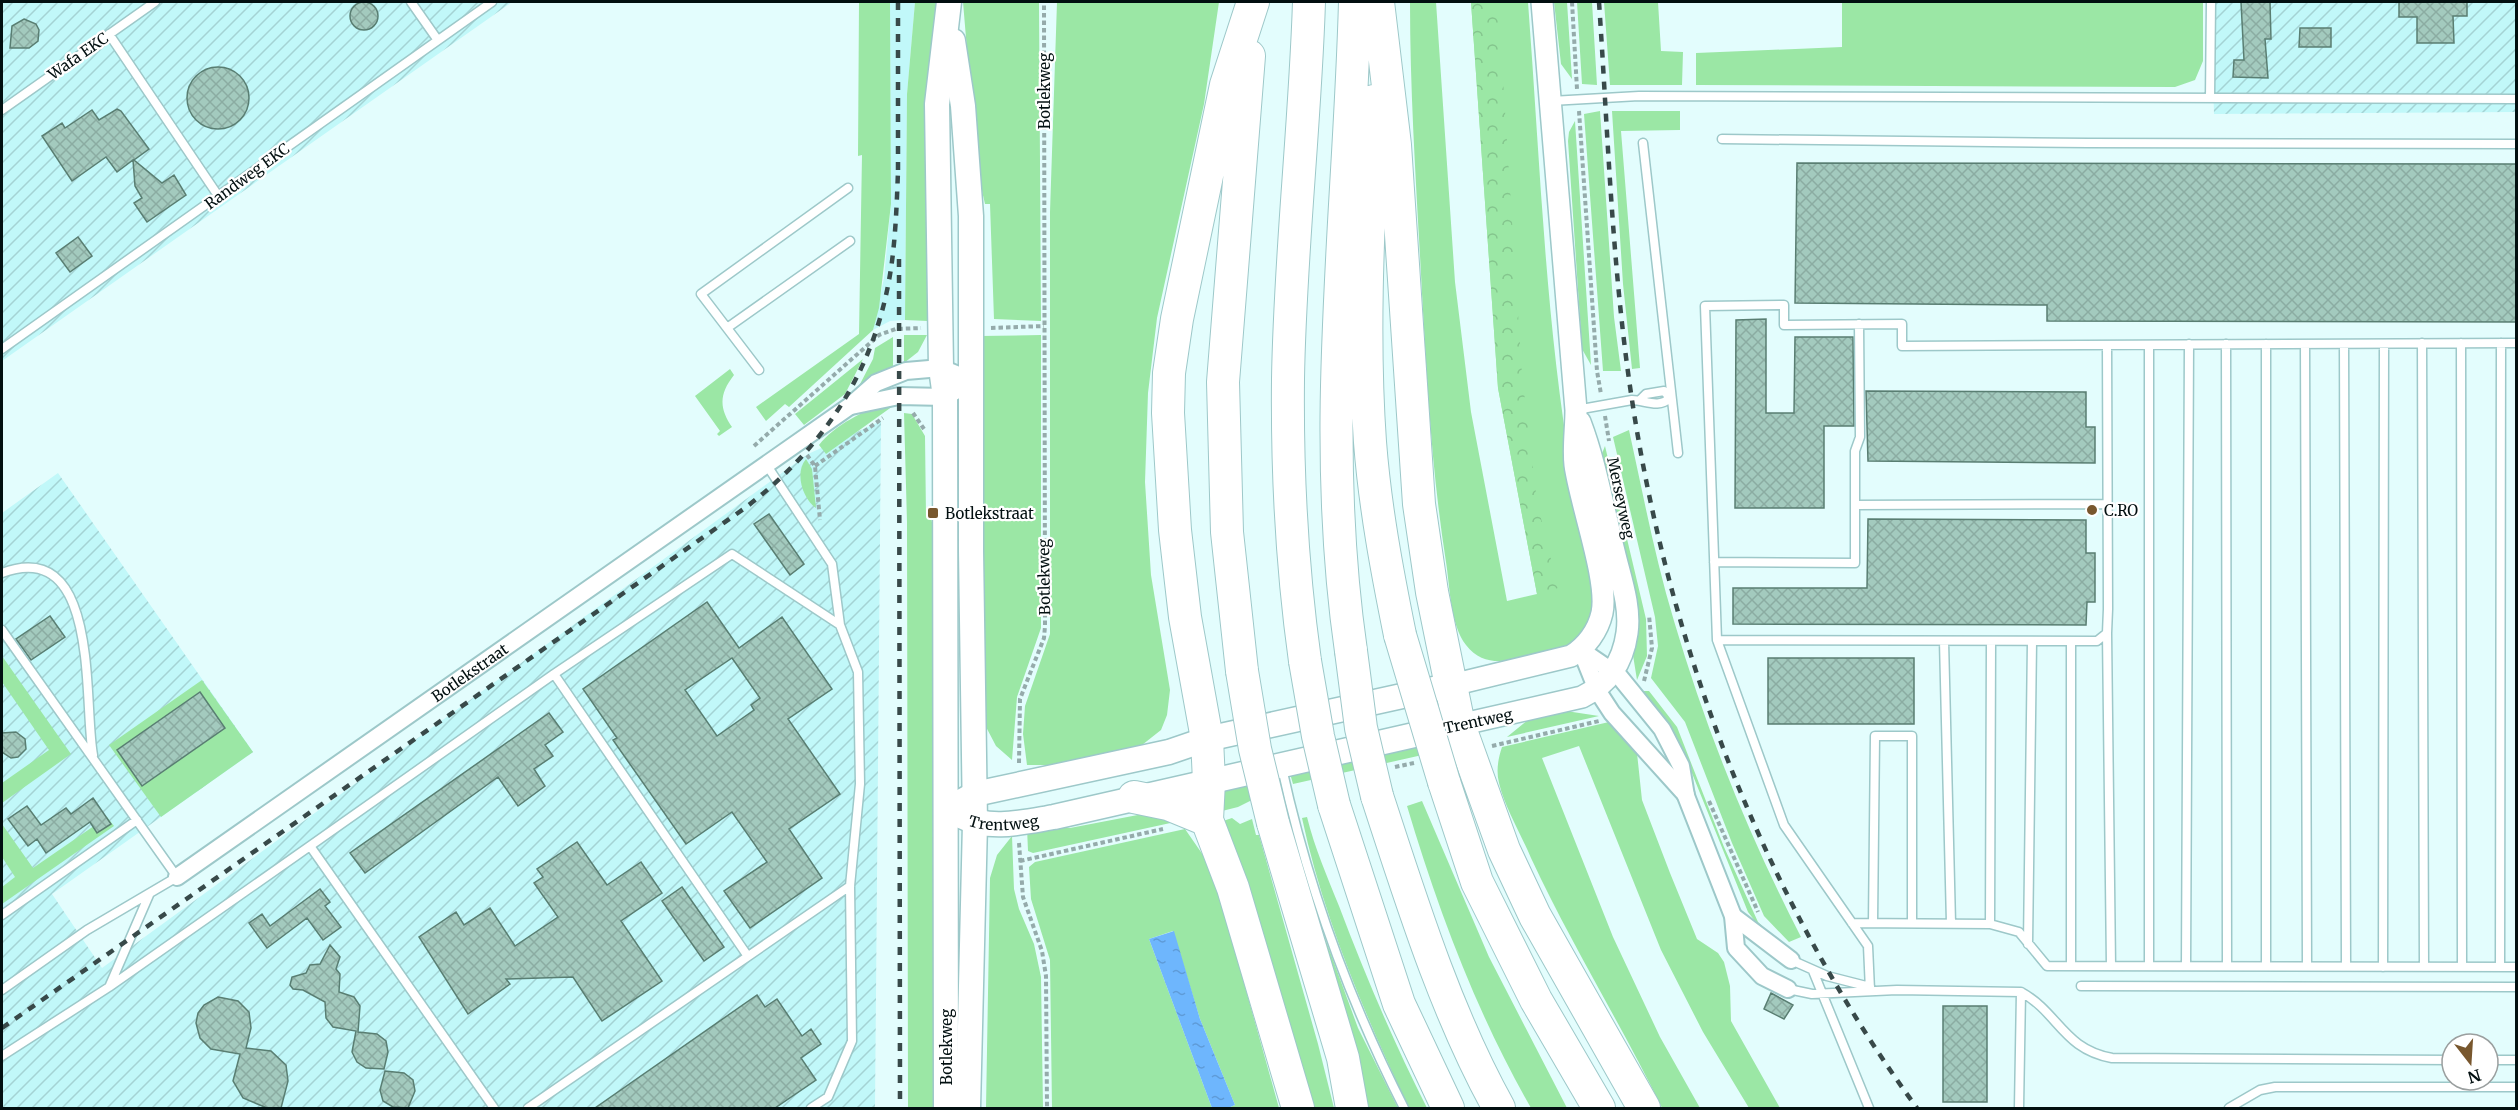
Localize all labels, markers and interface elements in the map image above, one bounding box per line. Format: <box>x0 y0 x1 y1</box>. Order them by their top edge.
street label: Wafa EKC <box>43 28 112 84</box>
street label: Botlekweg <box>1035 53 1054 129</box>
street label: Randweg EKC <box>201 139 293 213</box>
street label: Merseyweg <box>1603 455 1639 541</box>
place label: C.RO <box>2104 501 2138 520</box>
marker: C.RO <box>2085 503 2099 517</box>
place label: Botlekstraat <box>945 504 1034 523</box>
marker: Botlekstraat <box>926 506 940 520</box>
street label: Botlekweg <box>1034 539 1054 615</box>
street label: Botlekstraat <box>428 639 511 706</box>
street label: Trentweg <box>1442 704 1514 738</box>
street label: Trentweg <box>967 810 1040 834</box>
street label: Botlekweg <box>937 1009 956 1085</box>
north arrow <box>2440 1032 2500 1092</box>
text: N <box>2465 1065 2483 1088</box>

